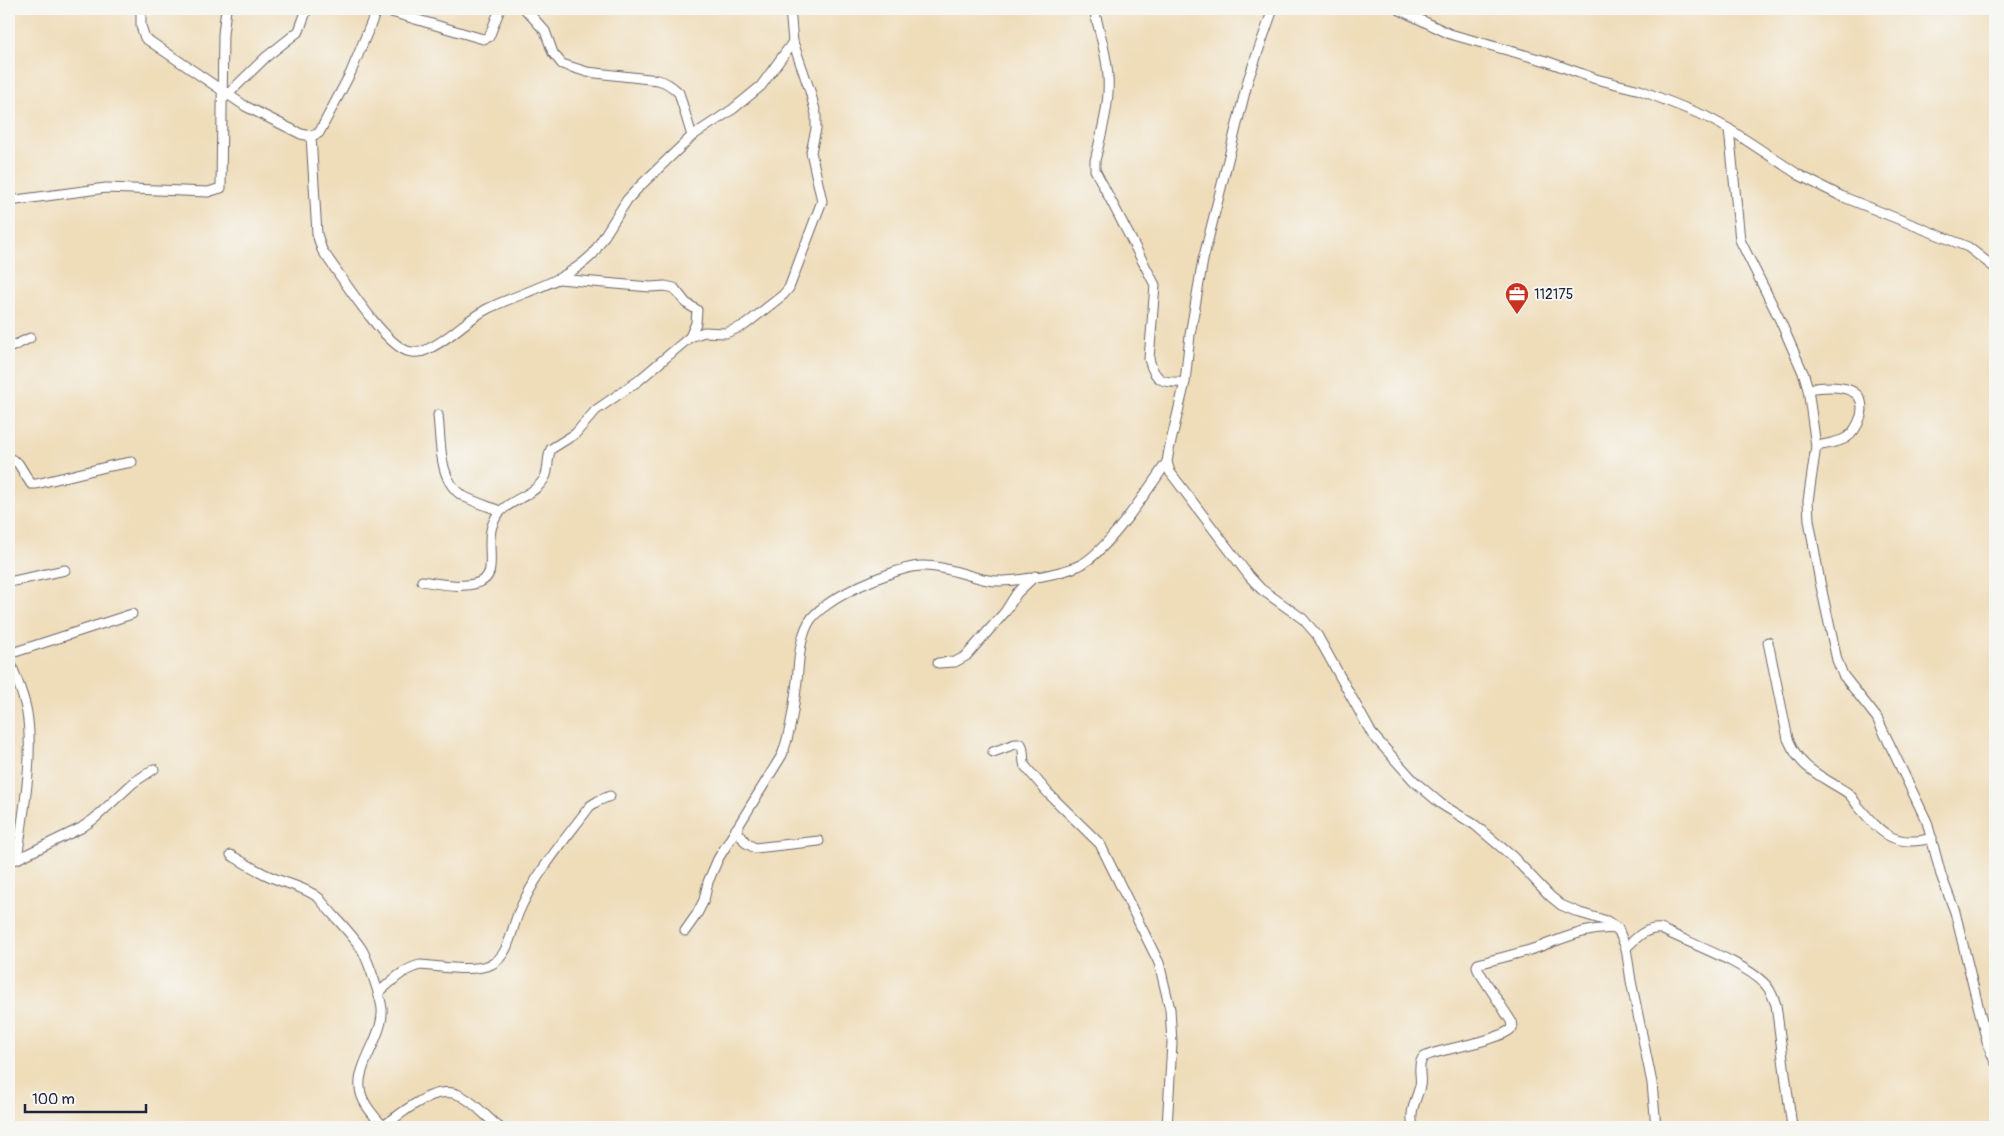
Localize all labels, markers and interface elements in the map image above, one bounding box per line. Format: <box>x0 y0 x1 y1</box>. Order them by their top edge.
office icon: 112175 <box>1504 281 1530 315</box>
place label: 112175 <box>1534 286 1573 303</box>
scale bar <box>25 1081 146 1113</box>
text: 100 m <box>32 1090 75 1109</box>

